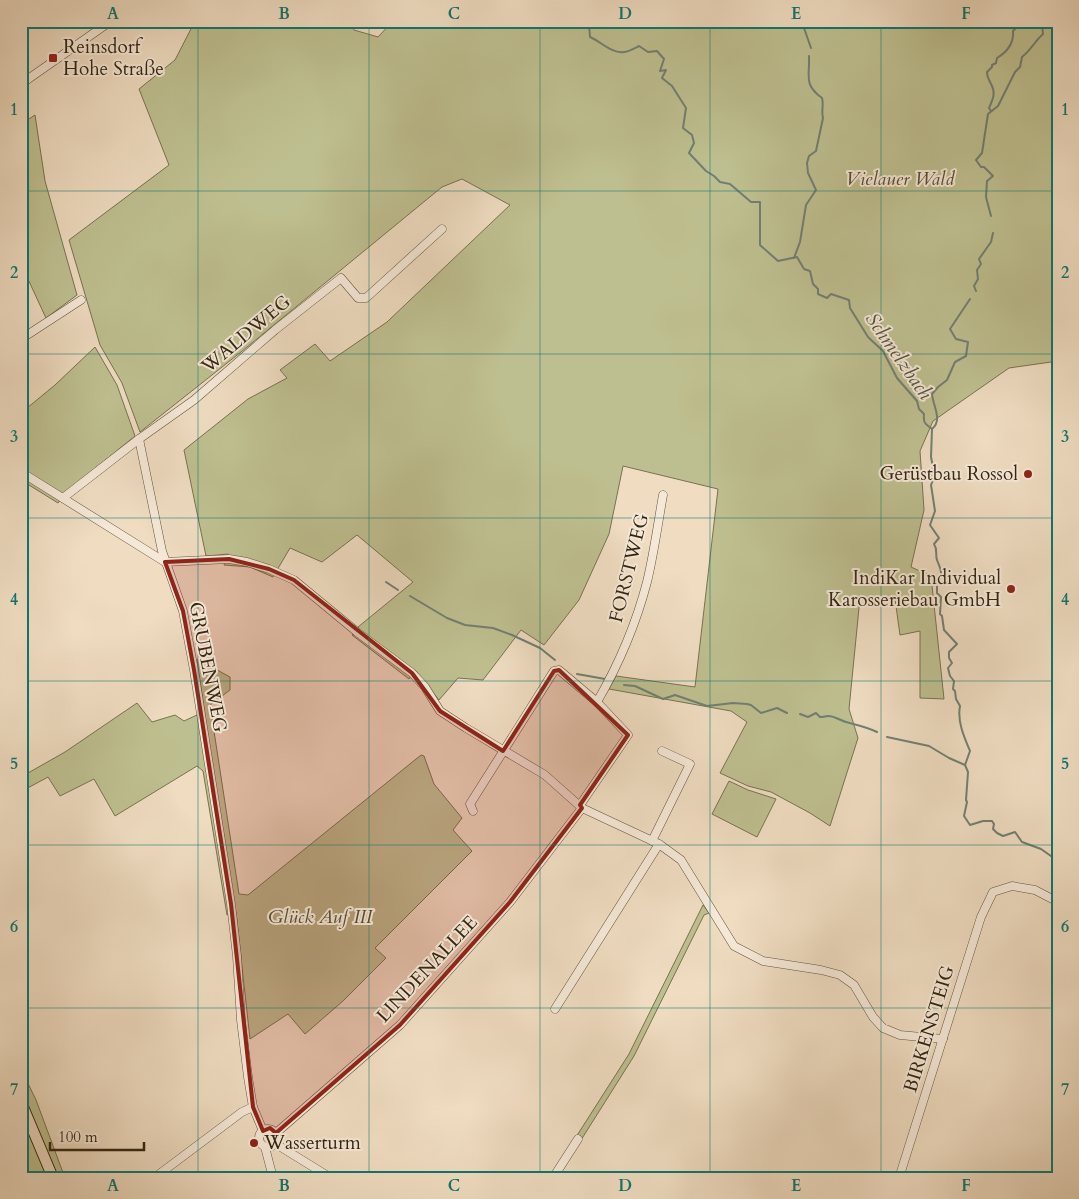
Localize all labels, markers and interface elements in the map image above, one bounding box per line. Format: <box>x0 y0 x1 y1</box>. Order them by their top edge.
text: A <box>107 3 119 25</box>
text: B <box>278 3 290 25</box>
text: C <box>448 3 460 25</box>
text: D <box>618 3 632 25</box>
text: E <box>791 3 801 25</box>
text: F <box>961 3 971 25</box>
place label: Reinsdorf Hohe Straße <box>63 34 164 82</box>
marker: Reinsdorf Hohe Straße <box>47 52 59 64</box>
text: 1 <box>10 99 18 121</box>
text: 1 <box>1061 99 1069 121</box>
park label: Vielauer Wald <box>846 166 955 192</box>
text: 2 <box>10 262 18 284</box>
text: 2 <box>1061 262 1069 284</box>
street label: WALDWEG <box>195 289 296 380</box>
water label: Schmelzbach <box>859 307 939 405</box>
text: 3 <box>10 426 18 448</box>
text: 3 <box>1061 426 1069 448</box>
place label: Gerüstbau Rossol <box>879 461 1018 487</box>
marker: Gerüstbau Rossol <box>1022 468 1034 480</box>
street label: FORSTWEG <box>603 511 655 625</box>
place label: IndiKar Individual Karosseriebau GmbH <box>828 565 1001 613</box>
marker: IndiKar Individual Karosseriebau GmbH <box>1005 583 1017 595</box>
text: 4 <box>10 589 18 611</box>
text: 4 <box>1061 589 1069 611</box>
street label: GRUBENWEG <box>183 600 233 734</box>
text: 5 <box>10 753 18 775</box>
text: 5 <box>1061 753 1069 775</box>
park label: Glück Auf III <box>268 904 374 930</box>
street label: LINDENALLEE <box>371 910 483 1028</box>
text: 6 <box>10 916 18 938</box>
text: 6 <box>1061 916 1069 938</box>
street label: BIRKENSTEIG <box>897 962 961 1096</box>
text: 7 <box>10 1079 18 1101</box>
text: 7 <box>1061 1079 1069 1101</box>
scale bar <box>50 1119 144 1151</box>
text: 100 m <box>58 1127 98 1147</box>
place label: Wasserturm <box>263 1130 362 1156</box>
marker: Wasserturm <box>248 1137 260 1149</box>
text: A <box>107 1175 119 1197</box>
text: B <box>278 1175 290 1197</box>
text: C <box>448 1175 460 1197</box>
text: D <box>618 1175 632 1197</box>
text: E <box>791 1175 801 1197</box>
text: F <box>961 1175 971 1197</box>

